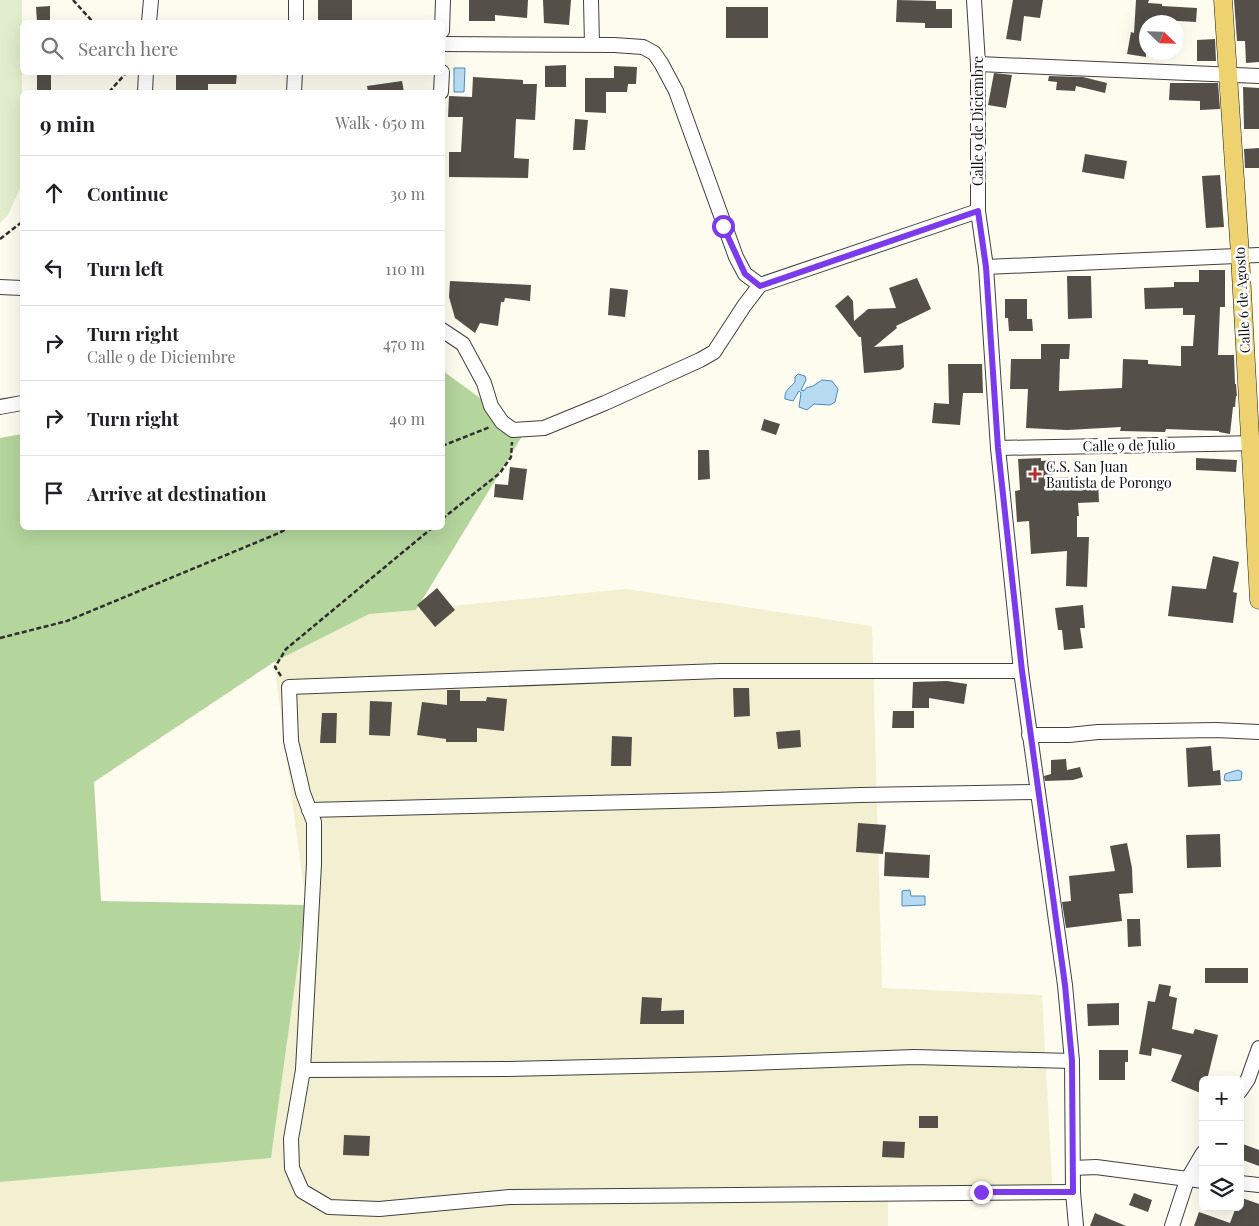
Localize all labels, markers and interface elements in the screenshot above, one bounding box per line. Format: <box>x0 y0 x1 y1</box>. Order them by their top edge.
north arrow <box>1139 15 1184 60</box>
search box <box>20 20 445 75</box>
icon: search <box>38 34 66 62</box>
text: Search here <box>78 35 178 61</box>
street label: Calle 9 de Diciembre <box>968 56 987 186</box>
text: 9 min <box>40 109 95 137</box>
text: Walk · 650 m <box>335 112 425 133</box>
icon: ahead <box>40 179 68 207</box>
text: Continue <box>87 180 168 206</box>
text: 30 m <box>390 183 425 204</box>
route start <box>712 215 735 238</box>
street label: Calle 6 de Agosto <box>1230 246 1254 354</box>
icon: left <box>40 254 68 282</box>
text: Turn left <box>87 255 164 281</box>
text: 110 m <box>385 258 425 279</box>
text: Turn right <box>87 320 179 346</box>
icon: right <box>40 329 68 357</box>
text: 470 m <box>383 333 425 354</box>
text: Calle 9 de Diciembre <box>87 346 235 367</box>
icon: right <box>40 404 68 432</box>
text: Turn right <box>87 405 179 431</box>
text: 40 m <box>389 408 425 429</box>
street label: Calle 9 de Julio <box>1083 435 1176 455</box>
place label: C.S. San Juan Bautista de Porongo <box>1046 457 1172 492</box>
marker: C.S. San Juan Bautista de Porongo <box>1028 467 1042 481</box>
icon: arrive <box>40 479 68 507</box>
text: Arrive at destination <box>87 480 267 506</box>
map controls <box>1199 1076 1244 1211</box>
button: + <box>1199 1076 1244 1121</box>
button: − <box>1199 1121 1244 1166</box>
button: layers <box>1199 1166 1244 1211</box>
route end <box>970 1181 993 1204</box>

